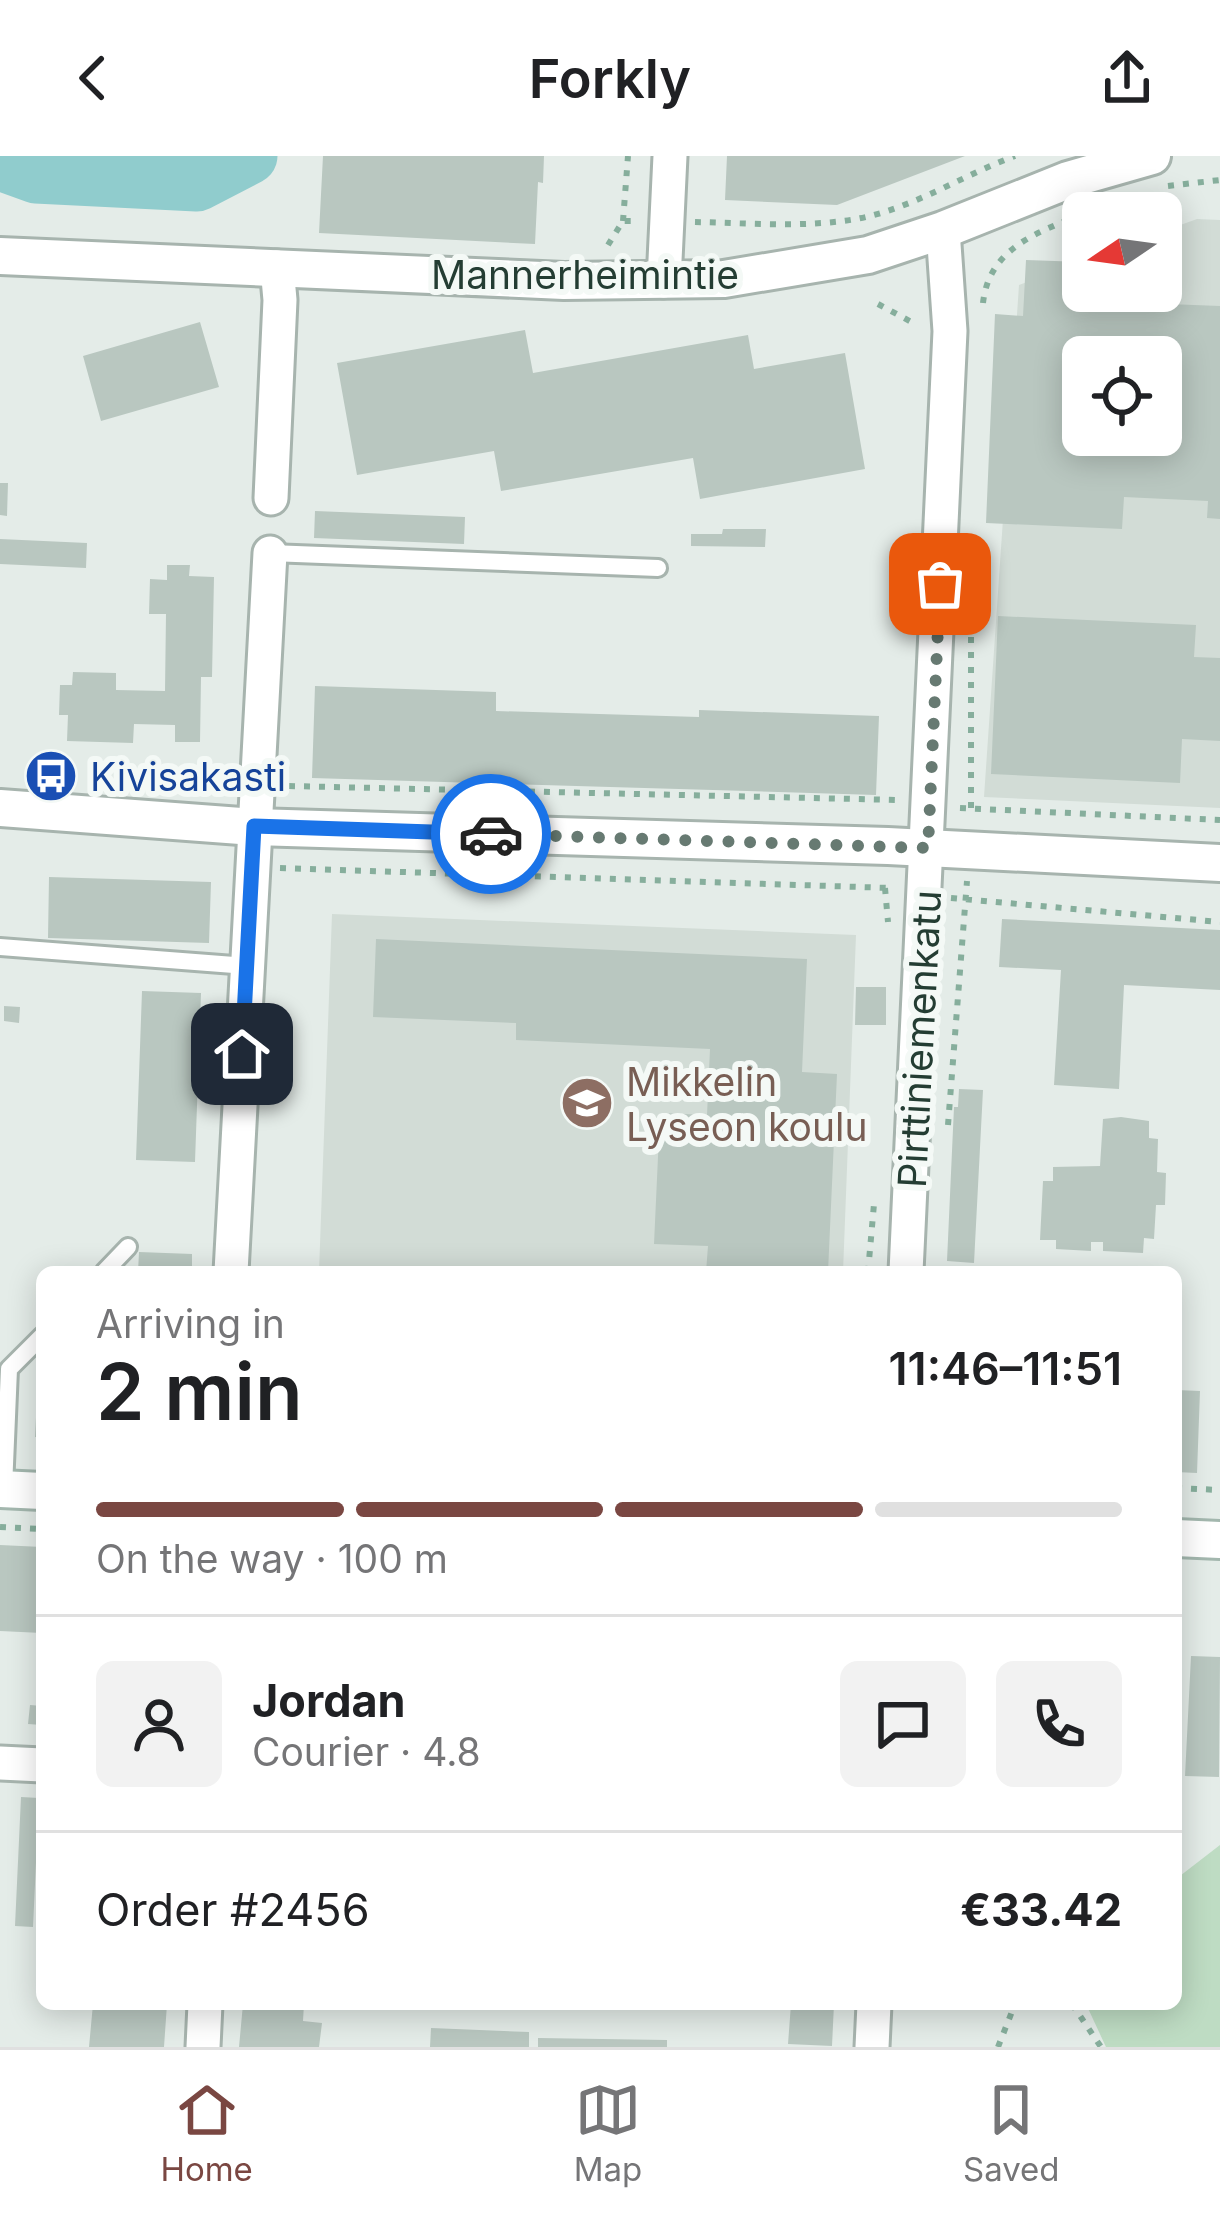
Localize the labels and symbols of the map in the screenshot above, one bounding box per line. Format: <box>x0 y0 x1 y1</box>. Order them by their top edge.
north arrow <box>1062 192 1182 312</box>
street label: Mannerheimintie <box>431 251 739 298</box>
pin <box>889 533 991 635</box>
bus stop icon: Kivisakasti <box>23 748 79 804</box>
place label: Kivisakasti <box>90 753 286 800</box>
courier <box>431 774 551 894</box>
street label: Pirttiniemenkatu <box>888 889 950 1189</box>
pin <box>191 1003 293 1105</box>
place label: Mikkelin Lyseon koulu <box>626 1058 868 1150</box>
school or university icon: Mikkelin Lyseon koulu <box>559 1075 615 1131</box>

